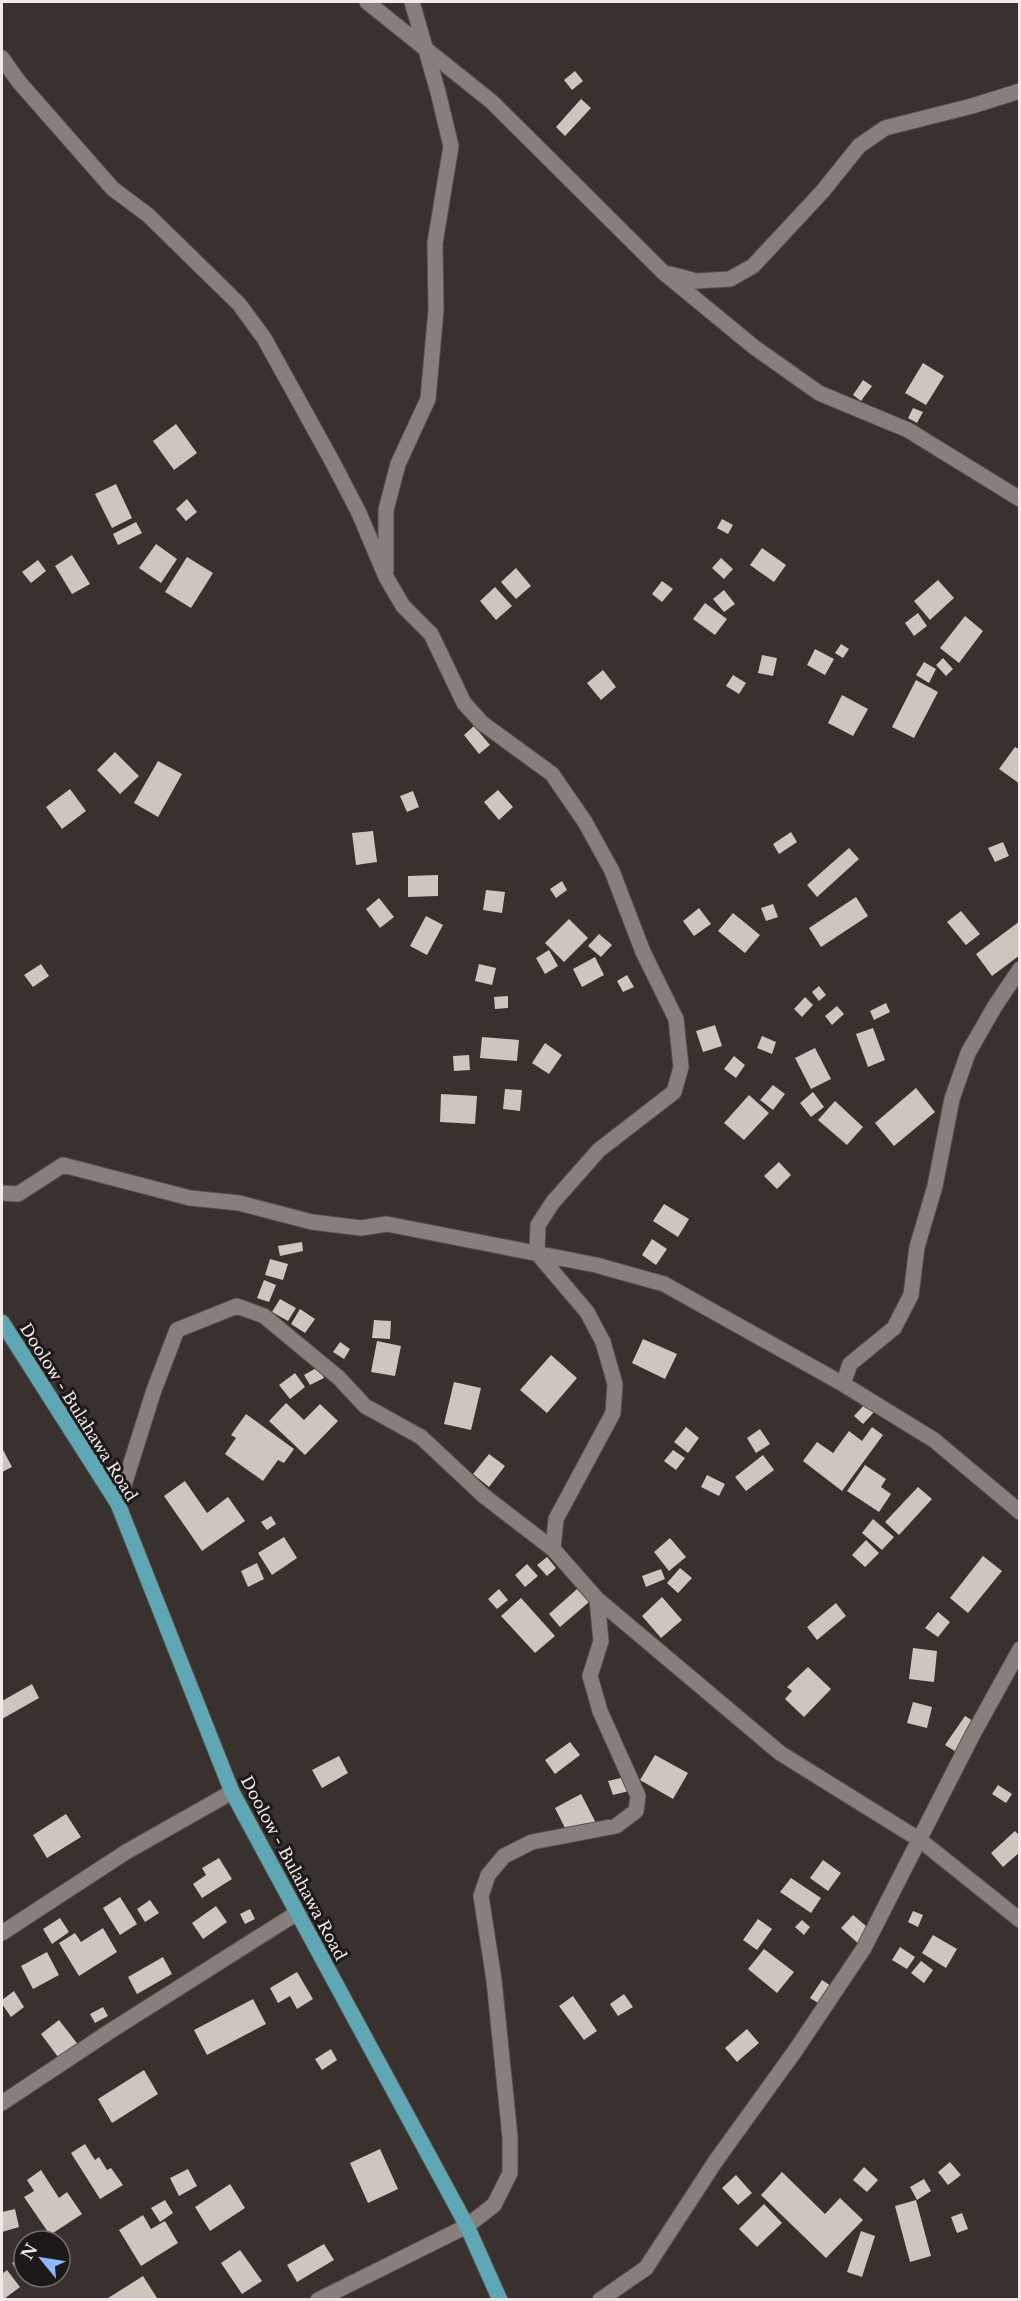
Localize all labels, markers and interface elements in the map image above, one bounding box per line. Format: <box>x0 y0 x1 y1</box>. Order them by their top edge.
street label: Doolow - Bulahawa Road <box>16 1319 142 1505</box>
street label: Doolow - Bulahawa Road <box>237 1772 351 1964</box>
north arrow <box>12 2229 72 2289</box>
text: N <box>17 2240 41 2263</box>

